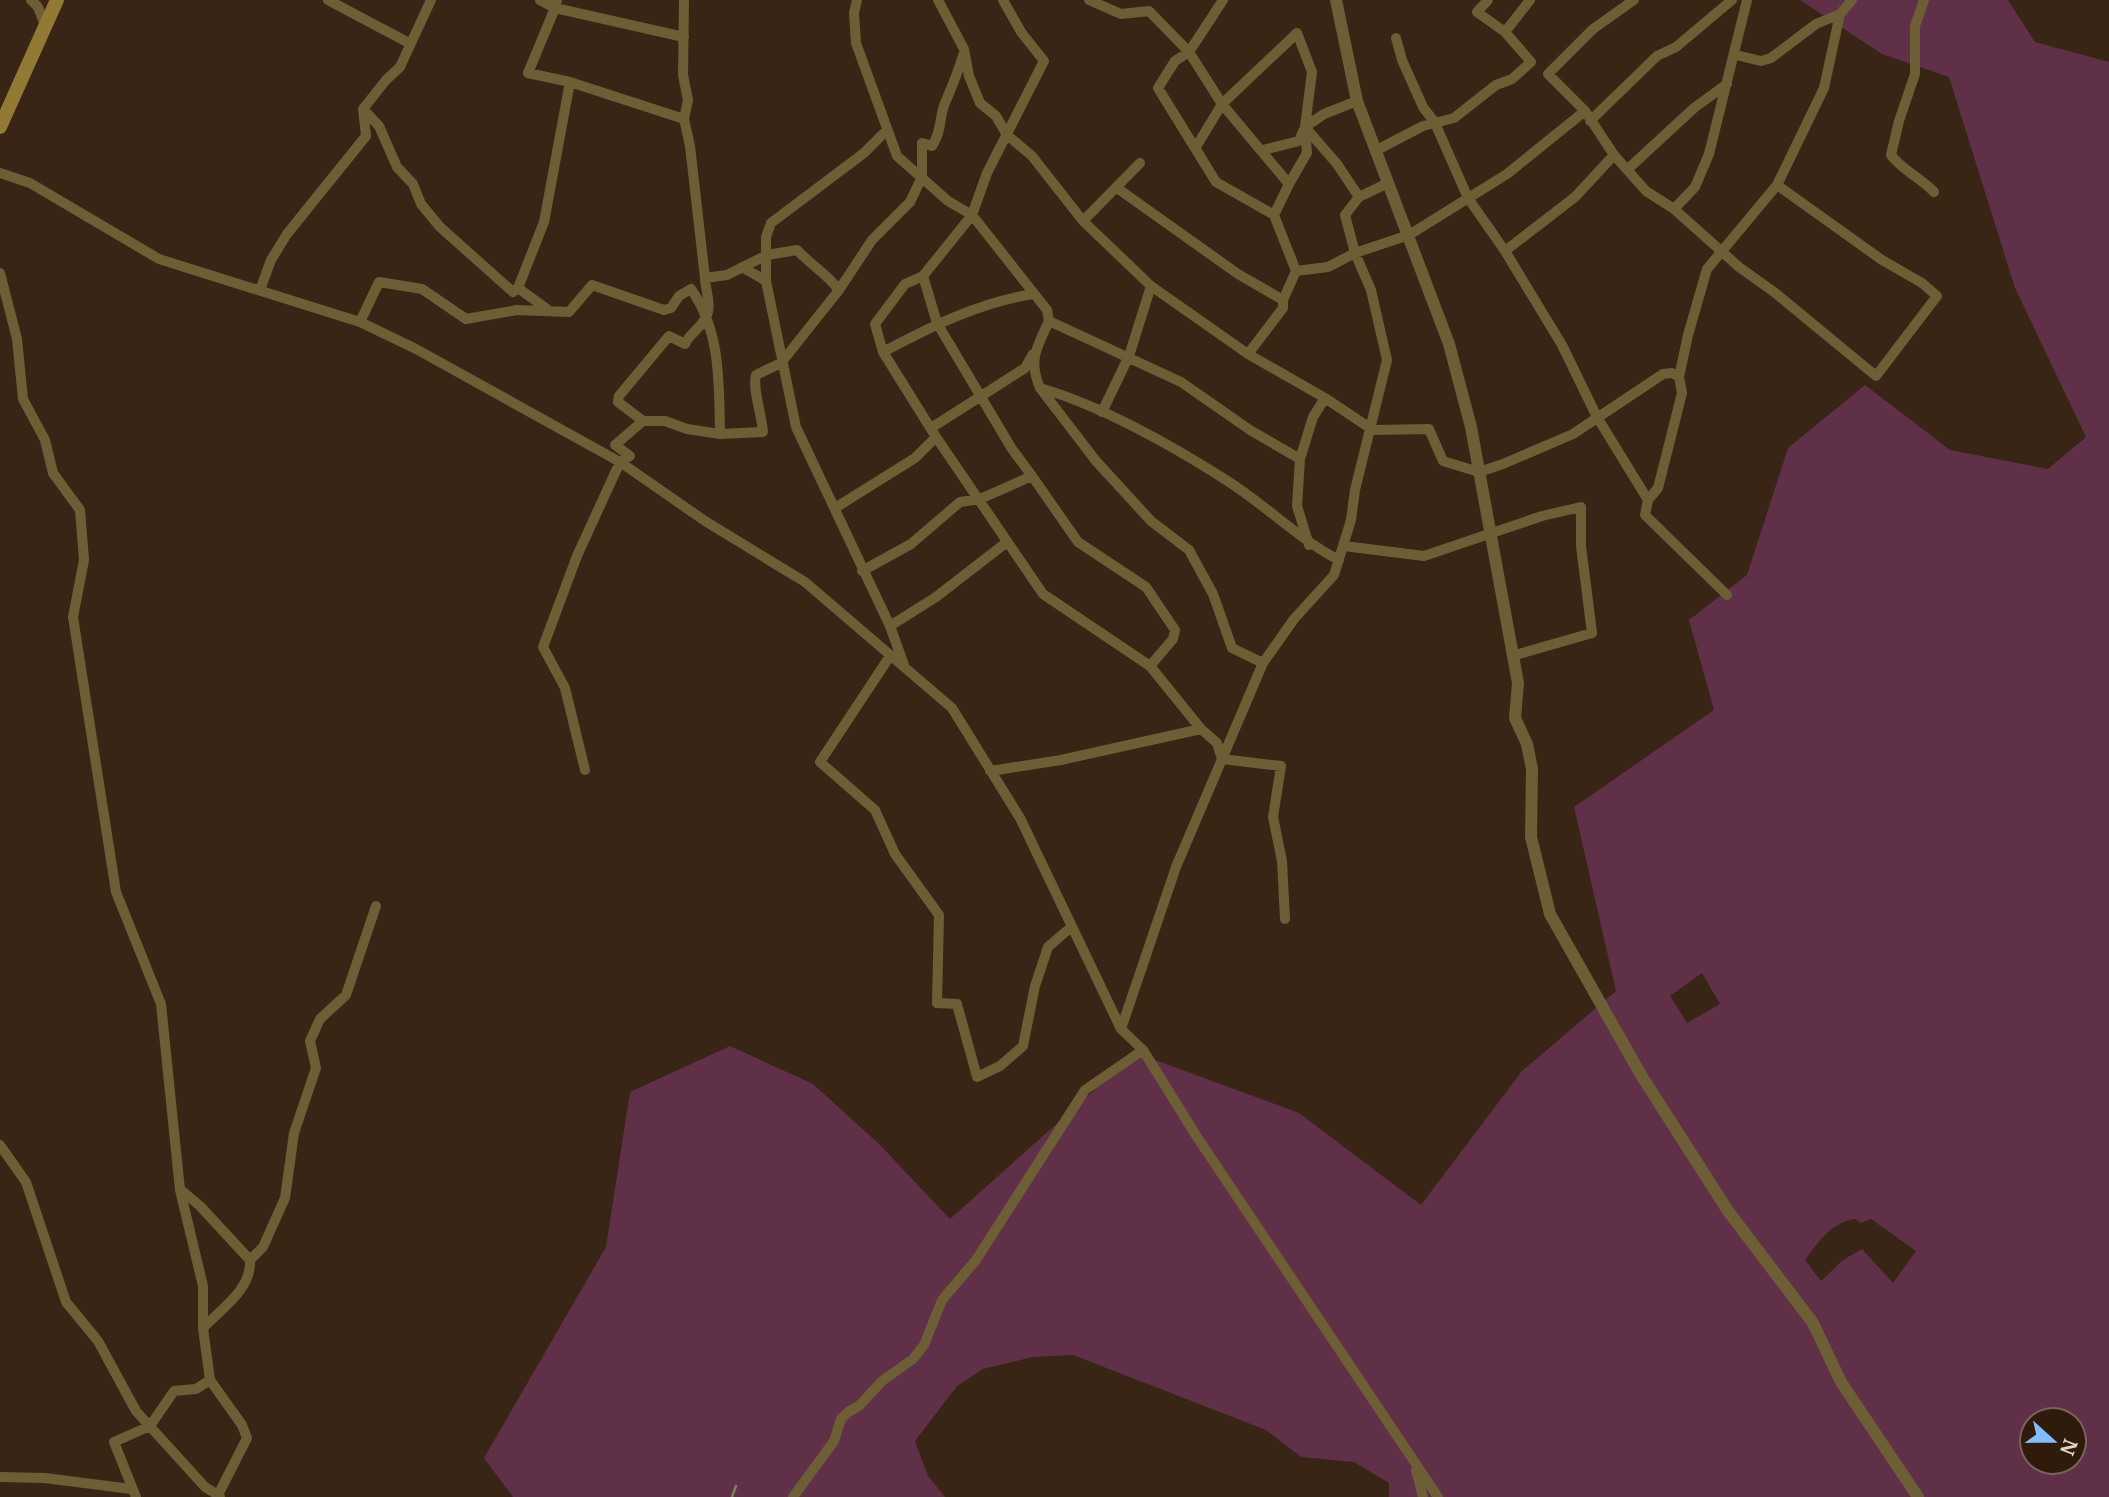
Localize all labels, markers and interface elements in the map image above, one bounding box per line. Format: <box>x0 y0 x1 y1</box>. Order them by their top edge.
north arrow <box>2018 1406 2088 1476</box>
text: N <box>2055 1436 2083 1458</box>

